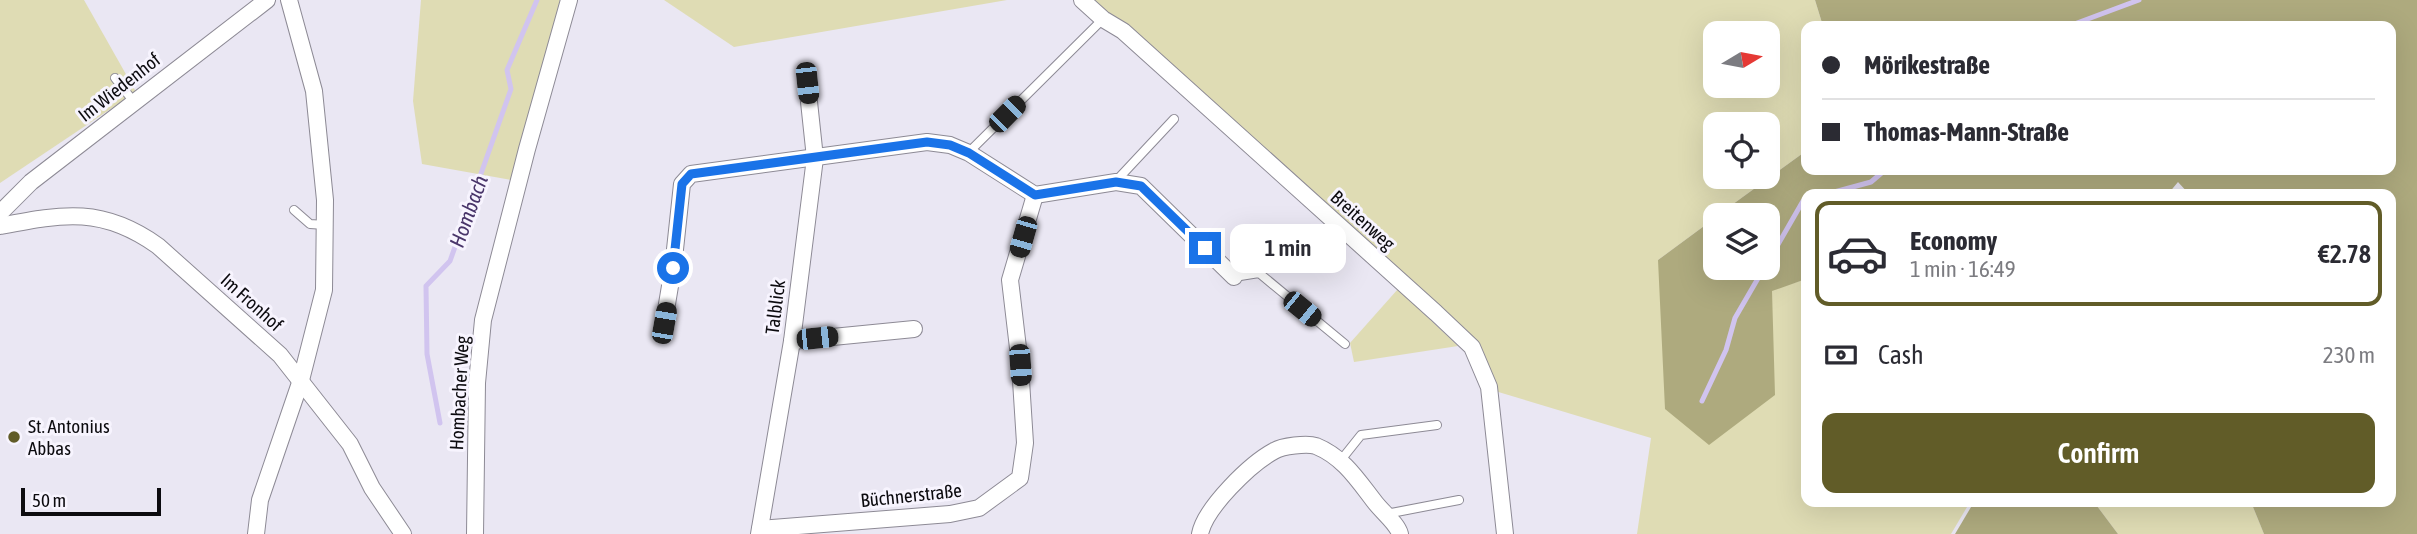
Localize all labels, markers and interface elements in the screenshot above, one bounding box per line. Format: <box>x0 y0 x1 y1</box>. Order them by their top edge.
north arrow <box>1703 21 1780 98</box>
map controls <box>1703 21 1780 280</box>
street label: Im Wiedenhof <box>74 48 164 126</box>
text: Mörikestraße <box>1864 50 1990 80</box>
car <box>795 61 820 105</box>
car <box>985 92 1030 136</box>
button: locate <box>1703 112 1780 189</box>
text: Thomas-Mann-Straße <box>1864 117 2069 147</box>
water label: Hombach <box>444 172 492 250</box>
street label: Breitenweg <box>1326 185 1400 255</box>
button: layers <box>1703 203 1780 280</box>
car <box>1008 214 1039 260</box>
icon: car <box>1826 222 1889 285</box>
callout: 1 min <box>1230 224 1345 272</box>
text: Economy <box>1910 226 1997 256</box>
route end <box>1189 232 1221 264</box>
text: 1 min <box>1265 235 1311 261</box>
text: €2.78 <box>2318 239 2371 269</box>
route start <box>657 252 689 284</box>
text: 1 min · 16:49 <box>1910 256 2016 282</box>
street label: Im Fronhof <box>217 269 287 335</box>
street label: Talblick <box>761 278 789 335</box>
car <box>1280 288 1325 330</box>
car <box>651 300 678 346</box>
car <box>796 325 839 351</box>
street label: Hombacher Weg <box>445 334 473 451</box>
icon: cash <box>1822 336 1860 374</box>
text: Cash <box>1878 340 1924 370</box>
text: 230 m <box>2323 342 2375 368</box>
car <box>1009 343 1032 387</box>
button: Confirm <box>1822 413 2375 493</box>
place label: St. Antonius Abbas <box>28 415 110 459</box>
marker: St. Antonius Abbas <box>6 429 22 445</box>
street label: Büchnerstraße <box>859 479 963 511</box>
scale bar <box>21 485 161 517</box>
text: 50 m <box>32 489 66 511</box>

